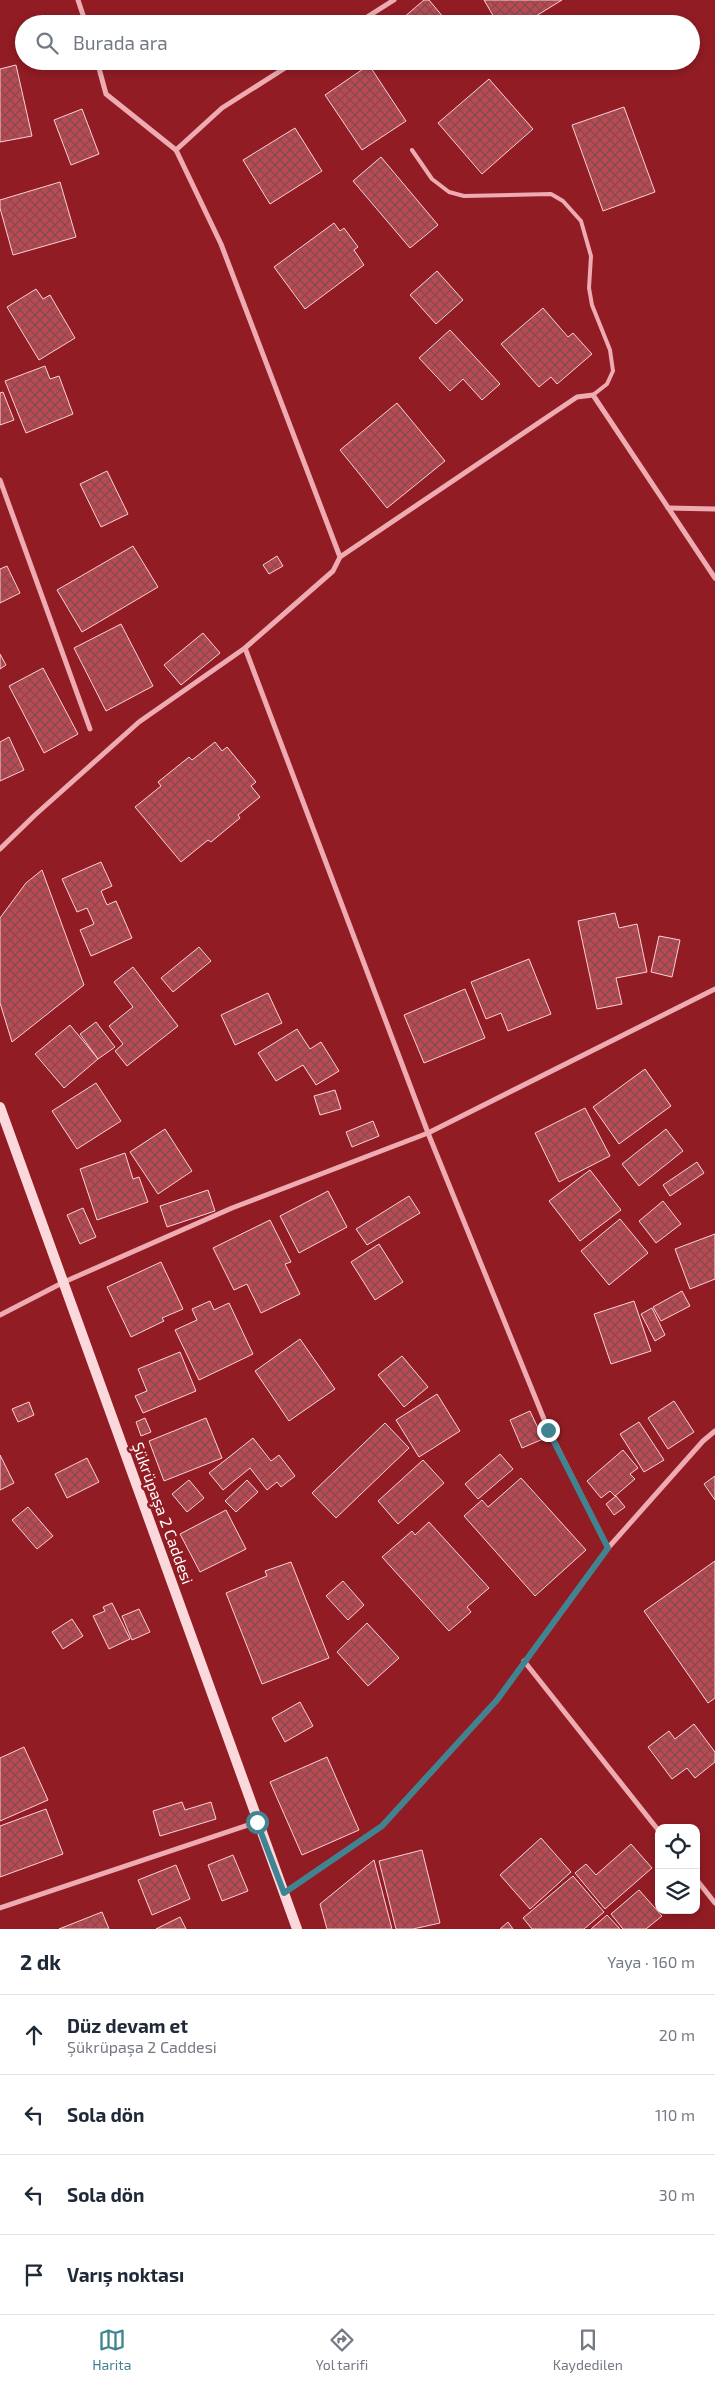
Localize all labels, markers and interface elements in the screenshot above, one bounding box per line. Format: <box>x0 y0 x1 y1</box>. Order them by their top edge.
search box <box>15 15 700 70</box>
icon: search <box>33 29 61 57</box>
text: Burada ara <box>73 31 168 54</box>
route end <box>537 1419 560 1442</box>
street label: Şükrüpaşa 2 Caddesi <box>128 1439 198 1587</box>
route start <box>246 1811 269 1834</box>
map controls <box>655 1824 700 1914</box>
button: locate <box>655 1824 700 1869</box>
button: layers <box>655 1869 700 1914</box>
text: 2 dk <box>20 1949 61 1974</box>
text: Yaya · 160 m <box>607 1952 695 1971</box>
text: Düz devam et <box>67 2014 188 2037</box>
icon: ahead <box>20 2021 48 2049</box>
text: 20 m <box>659 2025 695 2044</box>
text: Şükrüpaşa 2 Caddesi <box>67 2037 217 2056</box>
icon: left <box>20 2101 48 2129</box>
text: Sola dön <box>67 2103 144 2126</box>
text: 110 m <box>655 2105 695 2124</box>
icon: left <box>20 2181 48 2209</box>
text: Sola dön <box>67 2183 144 2206</box>
text: 30 m <box>659 2185 695 2204</box>
icon: arrive <box>20 2261 48 2289</box>
text: Varış noktası <box>67 2263 184 2286</box>
tab: Harita <box>92 2326 131 2373</box>
tab: Yol tarifi <box>316 2326 368 2373</box>
tab: Kaydedilen <box>553 2326 623 2373</box>

